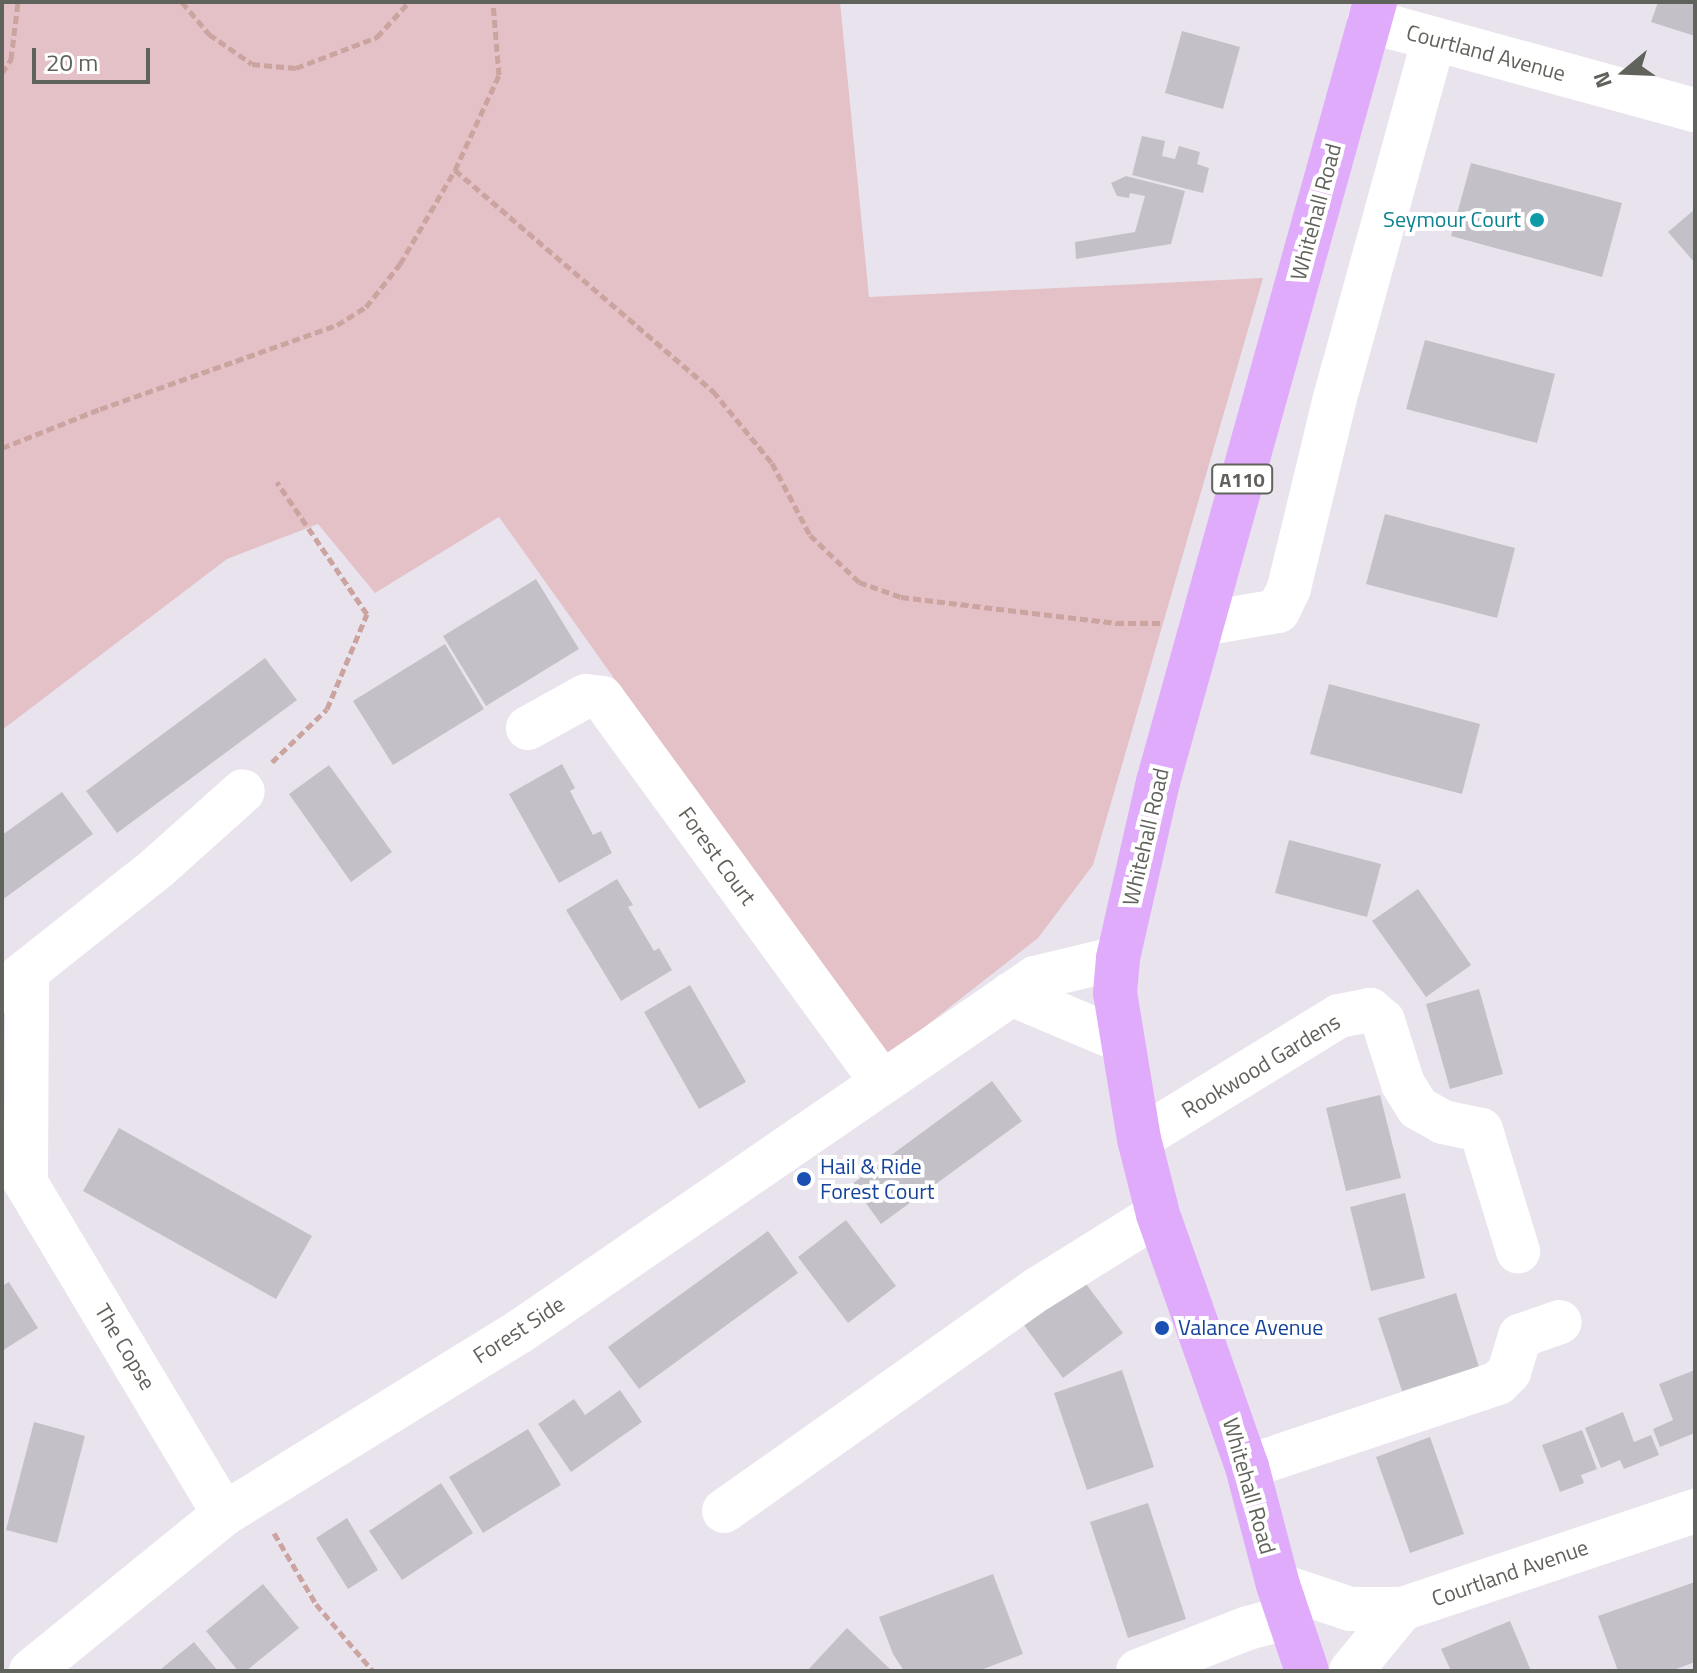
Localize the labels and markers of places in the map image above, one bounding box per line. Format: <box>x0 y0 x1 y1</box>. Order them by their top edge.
place label: Seymour Court <box>1383 207 1521 233</box>
marker: Seymour Court <box>1528 211 1546 229</box>
place label: Hail & Ride Forest Court <box>820 1153 934 1204</box>
marker: Hail & Ride Forest Court <box>795 1170 813 1188</box>
place label: Valance Avenue <box>1178 1315 1323 1341</box>
marker: Valance Avenue <box>1153 1319 1171 1337</box>

